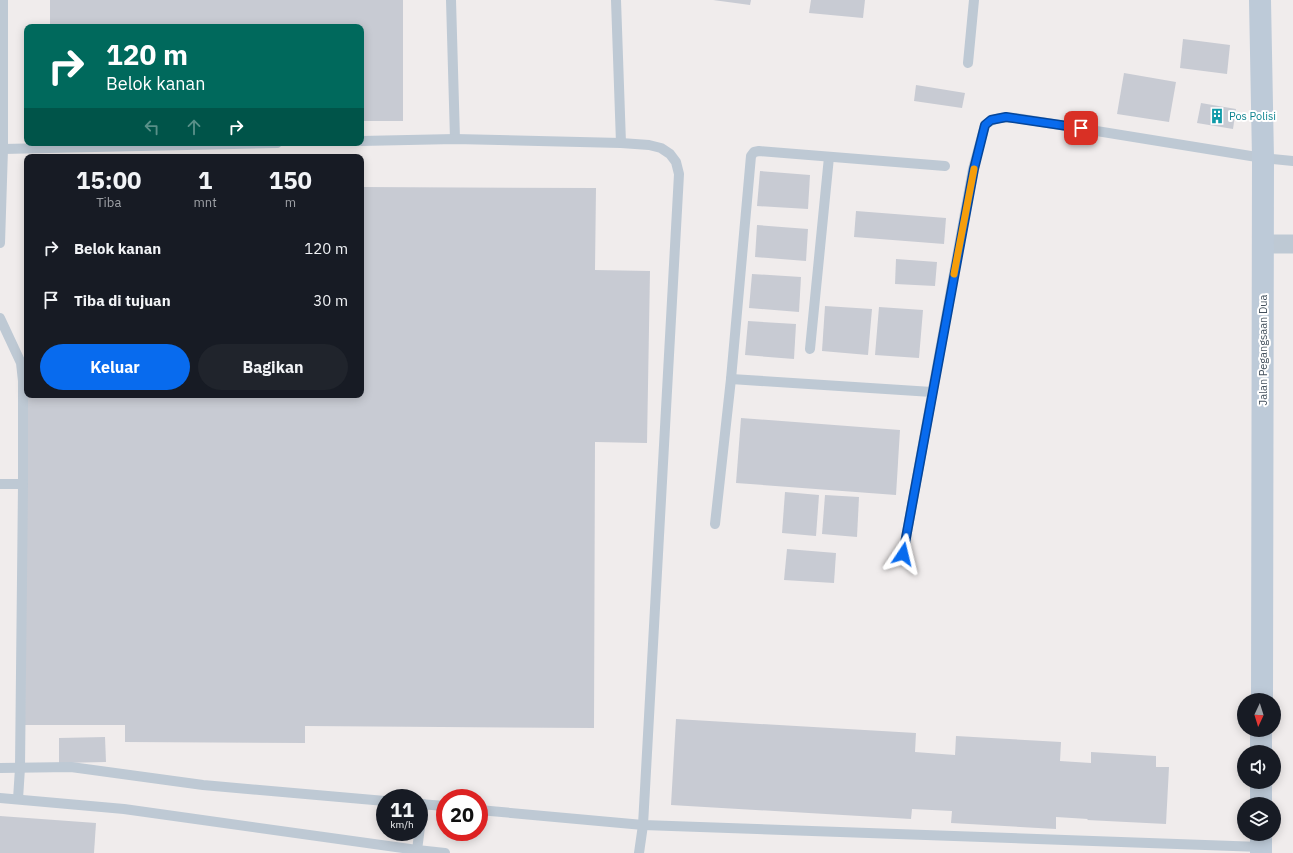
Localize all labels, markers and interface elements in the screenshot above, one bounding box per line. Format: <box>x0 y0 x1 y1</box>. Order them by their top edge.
text: 120 m <box>106 36 188 73</box>
icon: right <box>40 40 92 92</box>
text: Belok kanan <box>106 72 205 95</box>
building icon: Pos Polisi <box>1208 107 1226 125</box>
place label: Pos Polisi <box>1229 109 1276 123</box>
pin <box>1064 111 1098 145</box>
icon: left <box>141 116 163 138</box>
icon: ahead <box>183 116 205 138</box>
icon: right <box>225 116 247 138</box>
icon: arrive <box>1070 117 1092 139</box>
text: 15:00 <box>76 164 142 196</box>
text: 1 <box>198 164 212 196</box>
text: 150 <box>269 164 312 196</box>
text: Tiba <box>96 194 121 211</box>
text: mnt <box>194 194 217 211</box>
text: m <box>285 194 296 211</box>
icon: right <box>40 237 62 259</box>
text: Belok kanan <box>74 239 161 258</box>
text: 120 m <box>304 239 348 258</box>
icon: arrive <box>40 289 62 311</box>
text: Tiba di tujuan <box>74 291 171 310</box>
text: 30 m <box>313 291 348 310</box>
street label: Jalan Pegangsaan Dua <box>1256 294 1270 405</box>
button: Keluar <box>40 344 190 390</box>
button: Bagikan <box>198 344 348 390</box>
position arrow <box>882 533 924 575</box>
north arrow <box>1237 693 1281 737</box>
map controls <box>1237 693 1281 841</box>
button: sound <box>1237 745 1281 789</box>
speed limit sign: 20 <box>436 789 488 841</box>
text: 11 <box>390 796 414 823</box>
button: layers <box>1237 797 1281 841</box>
text: km/h <box>390 818 414 831</box>

